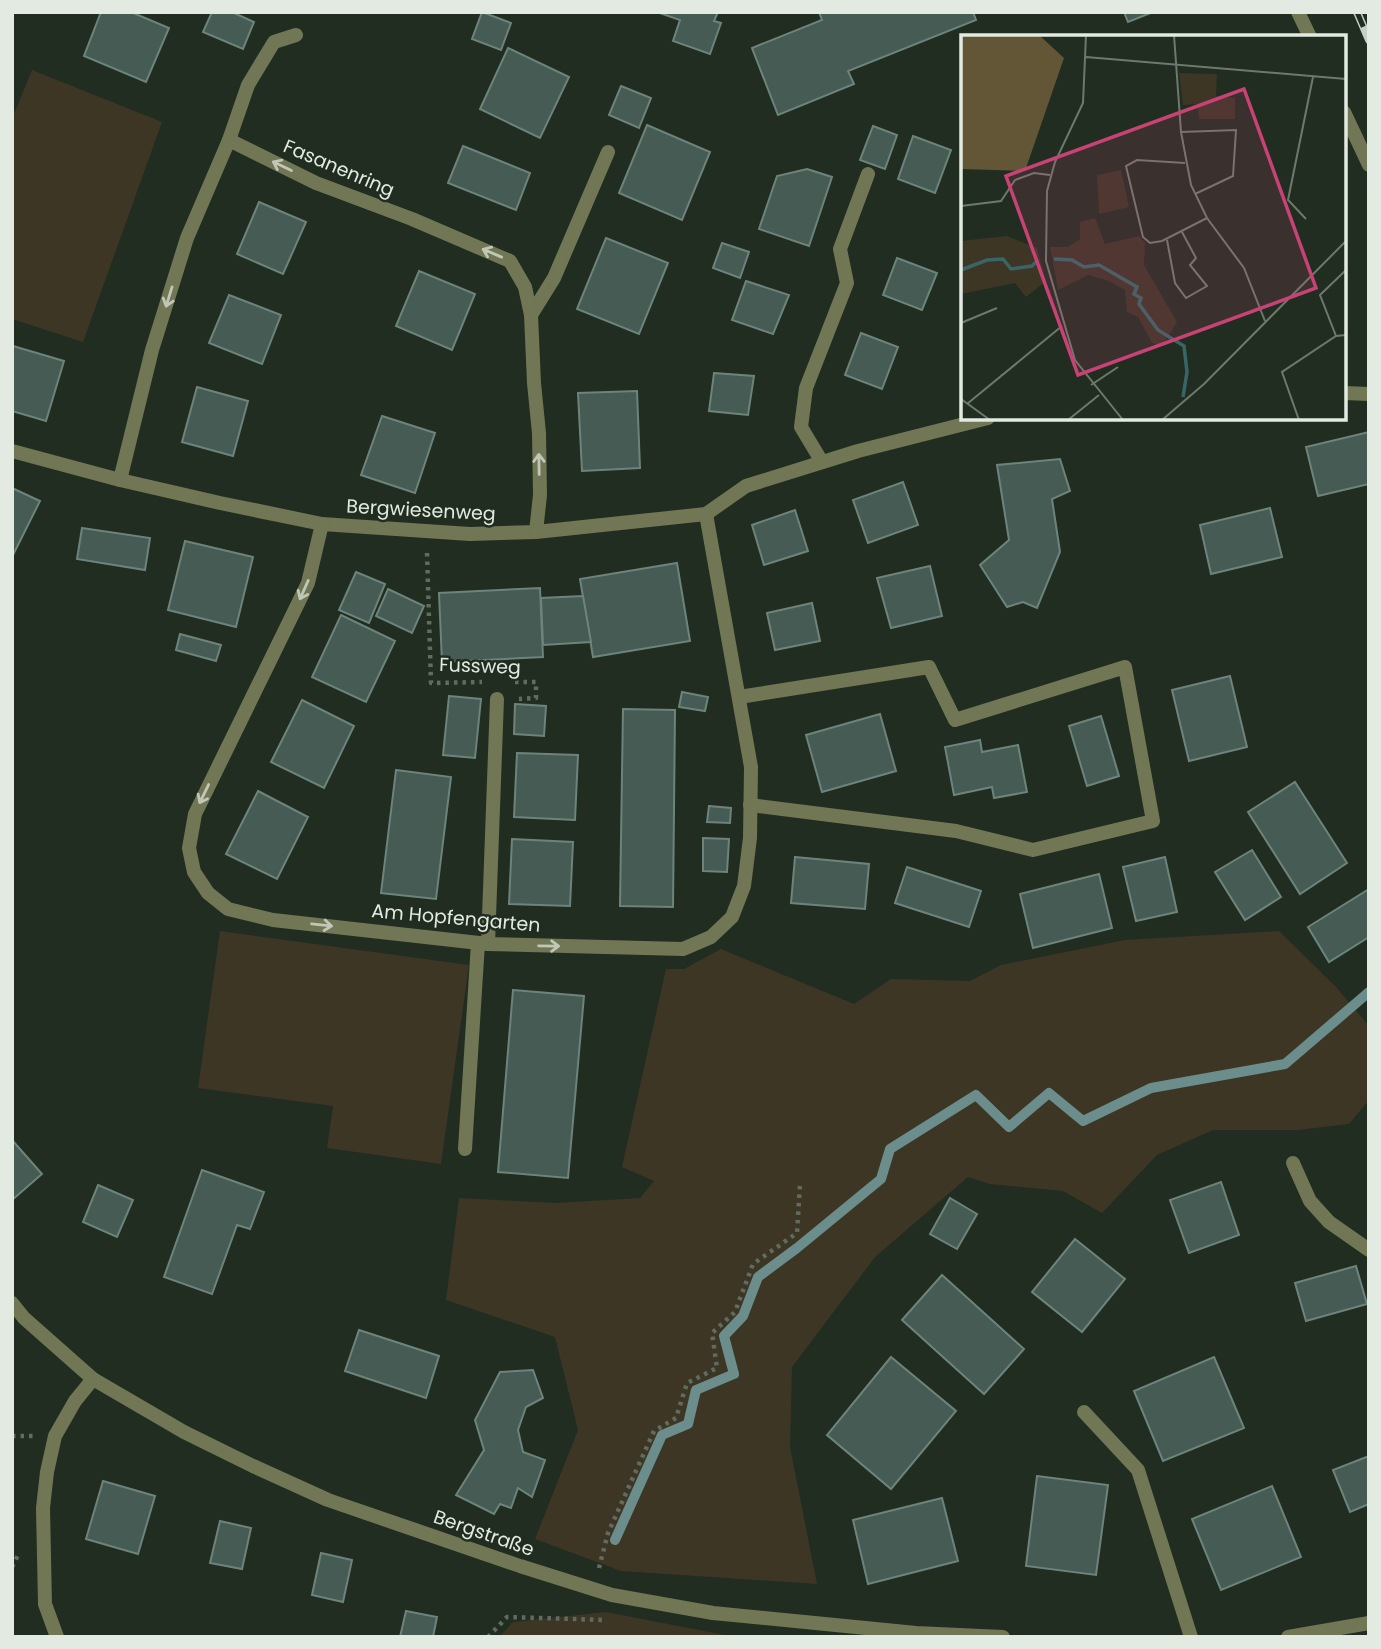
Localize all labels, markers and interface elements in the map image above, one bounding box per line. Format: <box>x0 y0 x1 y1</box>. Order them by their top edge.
inset map <box>961 35 1346 420</box>
street label: Fasanenring <box>279 133 399 203</box>
one-way arrow <box>272 159 293 172</box>
one-way arrow <box>482 246 503 259</box>
one-way arrow <box>161 285 174 307</box>
one-way arrow <box>533 453 546 476</box>
street label: Bergwiesenweg <box>346 493 496 527</box>
one-way arrow <box>297 579 310 600</box>
street label: Fussweg <box>439 651 521 681</box>
one-way arrow <box>197 783 211 804</box>
street label: Am Hopfengarten <box>370 897 542 939</box>
one-way arrow <box>310 919 333 932</box>
one-way arrow <box>537 939 560 952</box>
street label: Bergstraße <box>430 1503 538 1563</box>

